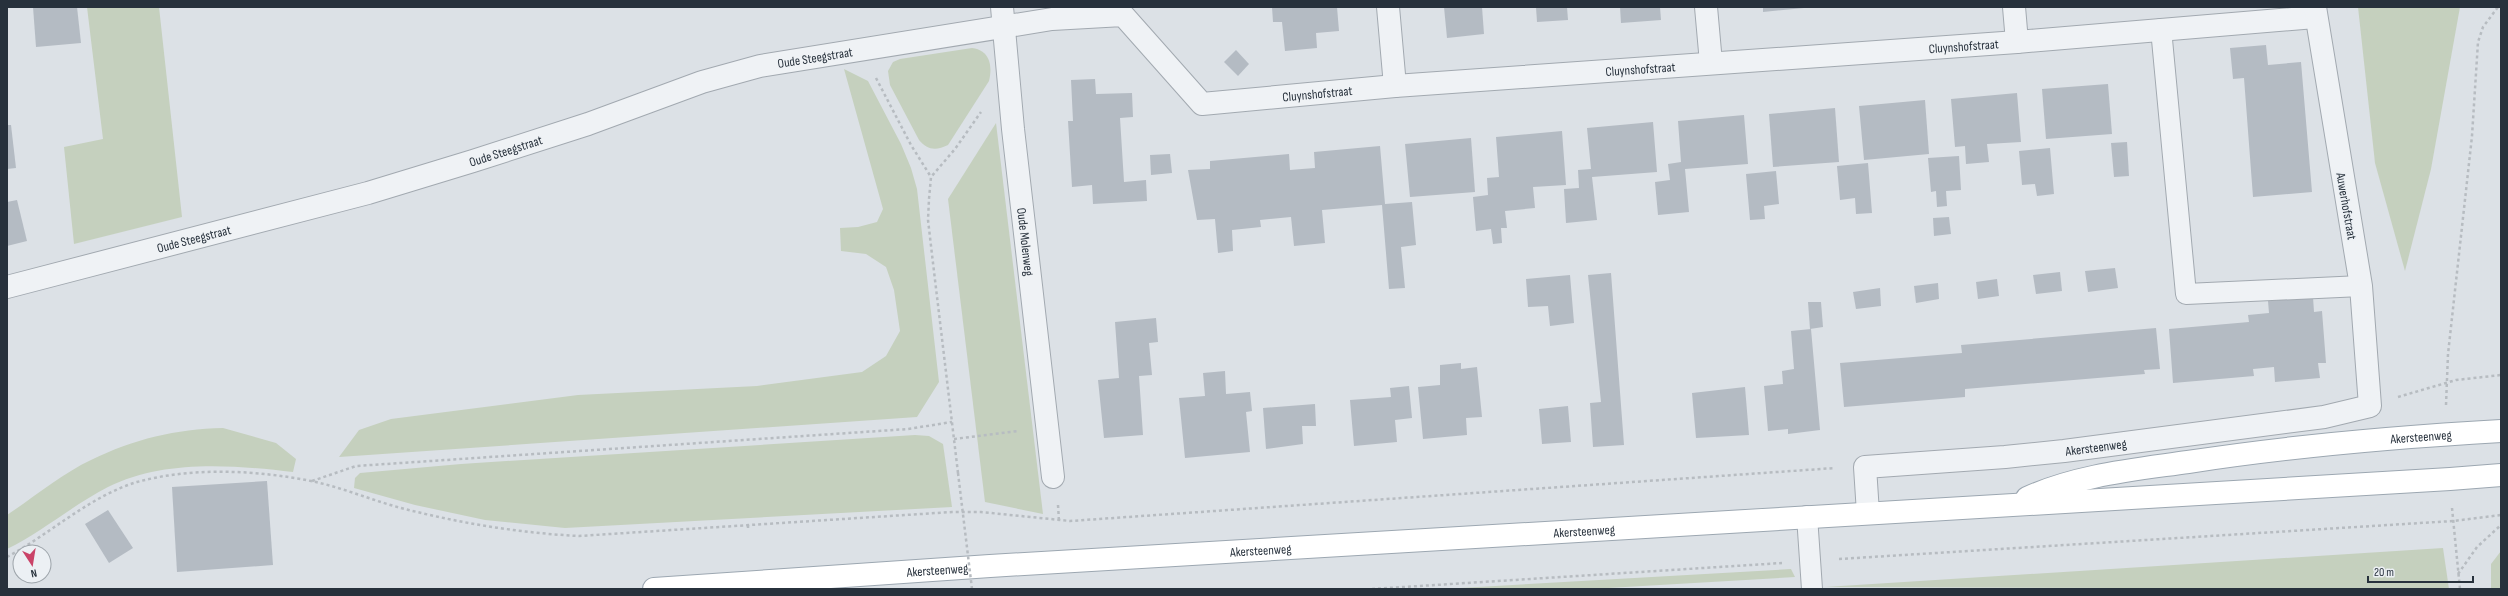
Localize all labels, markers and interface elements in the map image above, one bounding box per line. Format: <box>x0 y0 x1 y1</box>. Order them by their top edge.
street label: Cluynshofstraat <box>1928 36 1999 57</box>
street label: Oude Steegstraat <box>776 44 854 72</box>
street label: Cluynshofstraat <box>1605 59 1676 80</box>
street label: Cluynshofstraat <box>1282 83 1353 105</box>
street label: Oude Steegstraat <box>467 132 544 171</box>
street label: Auwerhofstraat <box>2332 170 2360 241</box>
street label: Oude Molenweg <box>1013 207 1037 277</box>
street label: Oude Steegstraat <box>155 222 233 257</box>
street label: Akersteenweg <box>2389 427 2452 448</box>
street label: Akersteenweg <box>2064 436 2128 460</box>
street label: Akersteenweg <box>1552 522 1615 541</box>
street label: Akersteenweg <box>1229 541 1292 561</box>
north arrow <box>12 544 52 584</box>
scale bar <box>2368 558 2473 584</box>
street label: Akersteenweg <box>905 561 969 581</box>
text: 20 m <box>2374 565 2394 580</box>
text: N <box>30 566 38 580</box>

